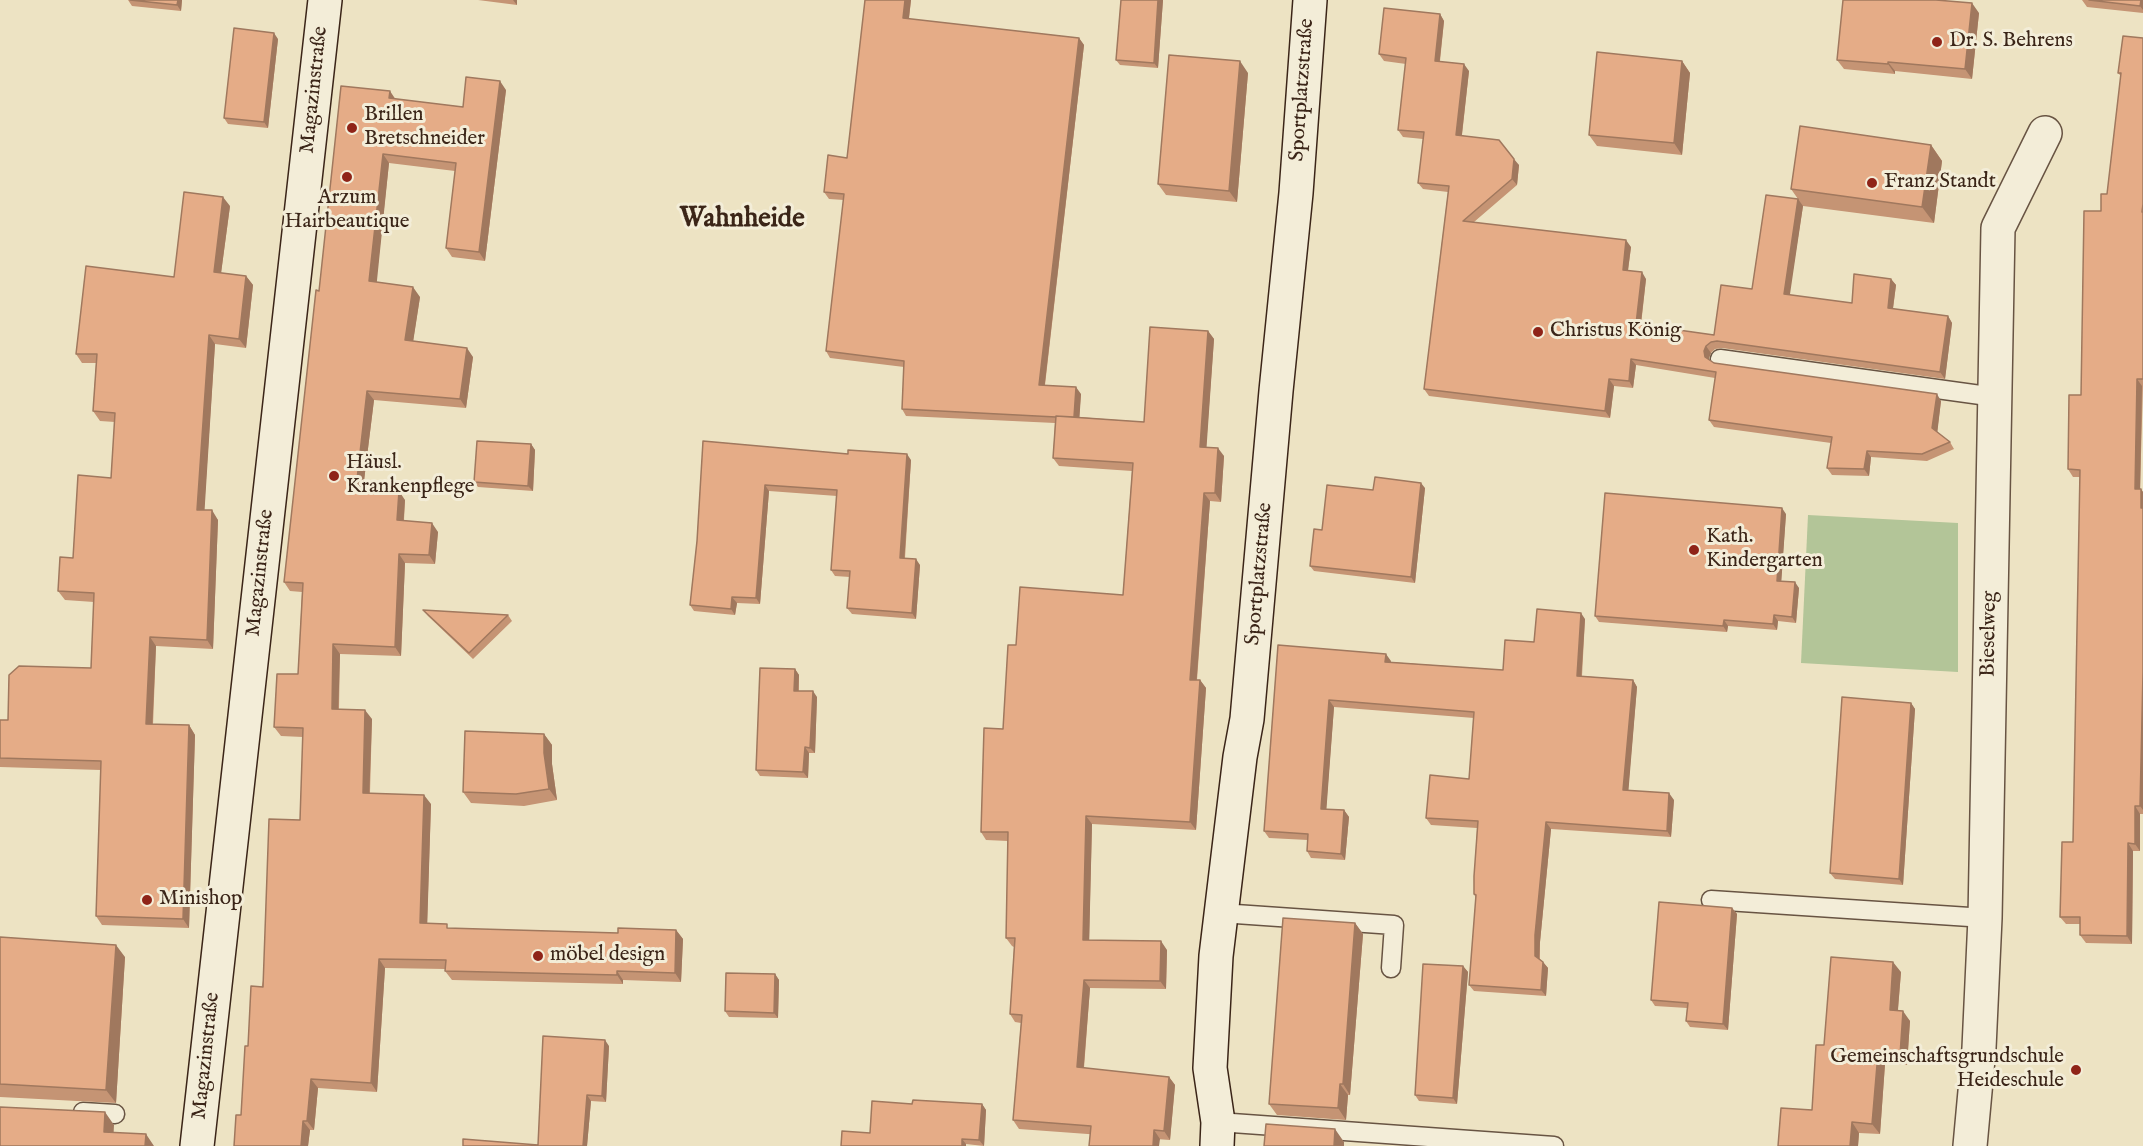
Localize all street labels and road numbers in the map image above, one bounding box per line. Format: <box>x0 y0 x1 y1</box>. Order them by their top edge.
street label: Sportplatzstraße <box>1285 18 1321 162</box>
street label: Magazinstraße <box>296 25 334 155</box>
street label: Sportplatzstraße <box>1241 502 1279 646</box>
street label: Magazinstraße <box>242 508 280 638</box>
street label: Bieselweg <box>1977 591 2003 677</box>
street label: Magazinstraße <box>188 991 226 1121</box>

